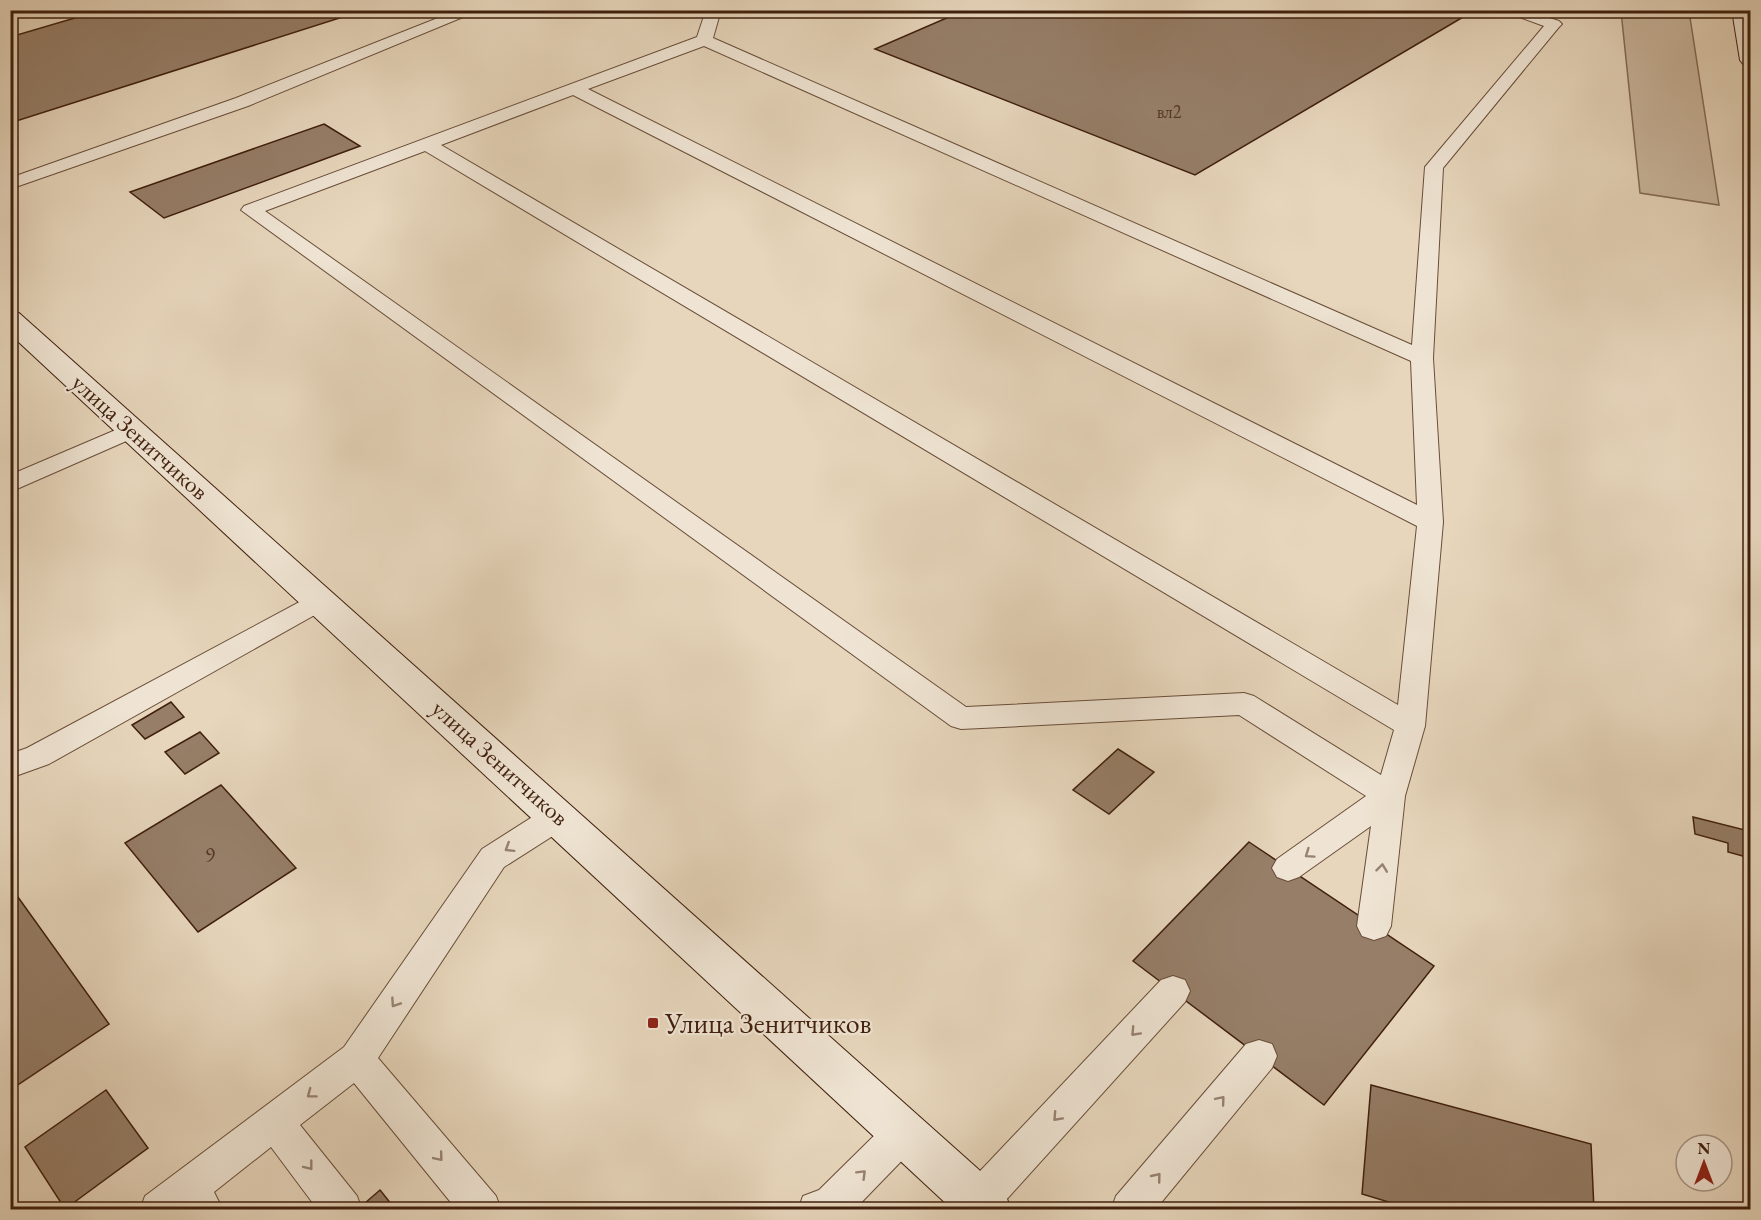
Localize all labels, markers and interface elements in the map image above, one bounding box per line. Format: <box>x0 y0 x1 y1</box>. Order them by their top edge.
house number: вл2 <box>1157 100 1182 123</box>
street label: улица Зенитчиков <box>65 367 215 506</box>
street label: улица Зенитчиков <box>425 693 575 832</box>
one-way arrow <box>505 840 515 852</box>
house number: 9 <box>205 841 215 868</box>
one-way arrow <box>1304 847 1315 858</box>
one-way arrow <box>1375 863 1387 872</box>
one-way arrow <box>391 997 402 1008</box>
place label: Улица Зенитчиков <box>664 1005 872 1041</box>
marker: Улица Зенитчиков <box>646 1016 660 1030</box>
one-way arrow <box>1131 1026 1142 1036</box>
one-way arrow <box>306 1087 317 1098</box>
one-way arrow <box>1214 1096 1225 1107</box>
one-way arrow <box>1053 1110 1064 1120</box>
north arrow <box>1674 1133 1734 1193</box>
text: N <box>1698 1138 1711 1159</box>
one-way arrow <box>432 1151 443 1162</box>
one-way arrow <box>301 1159 312 1170</box>
one-way arrow <box>854 1170 865 1181</box>
one-way arrow <box>1150 1173 1161 1184</box>

